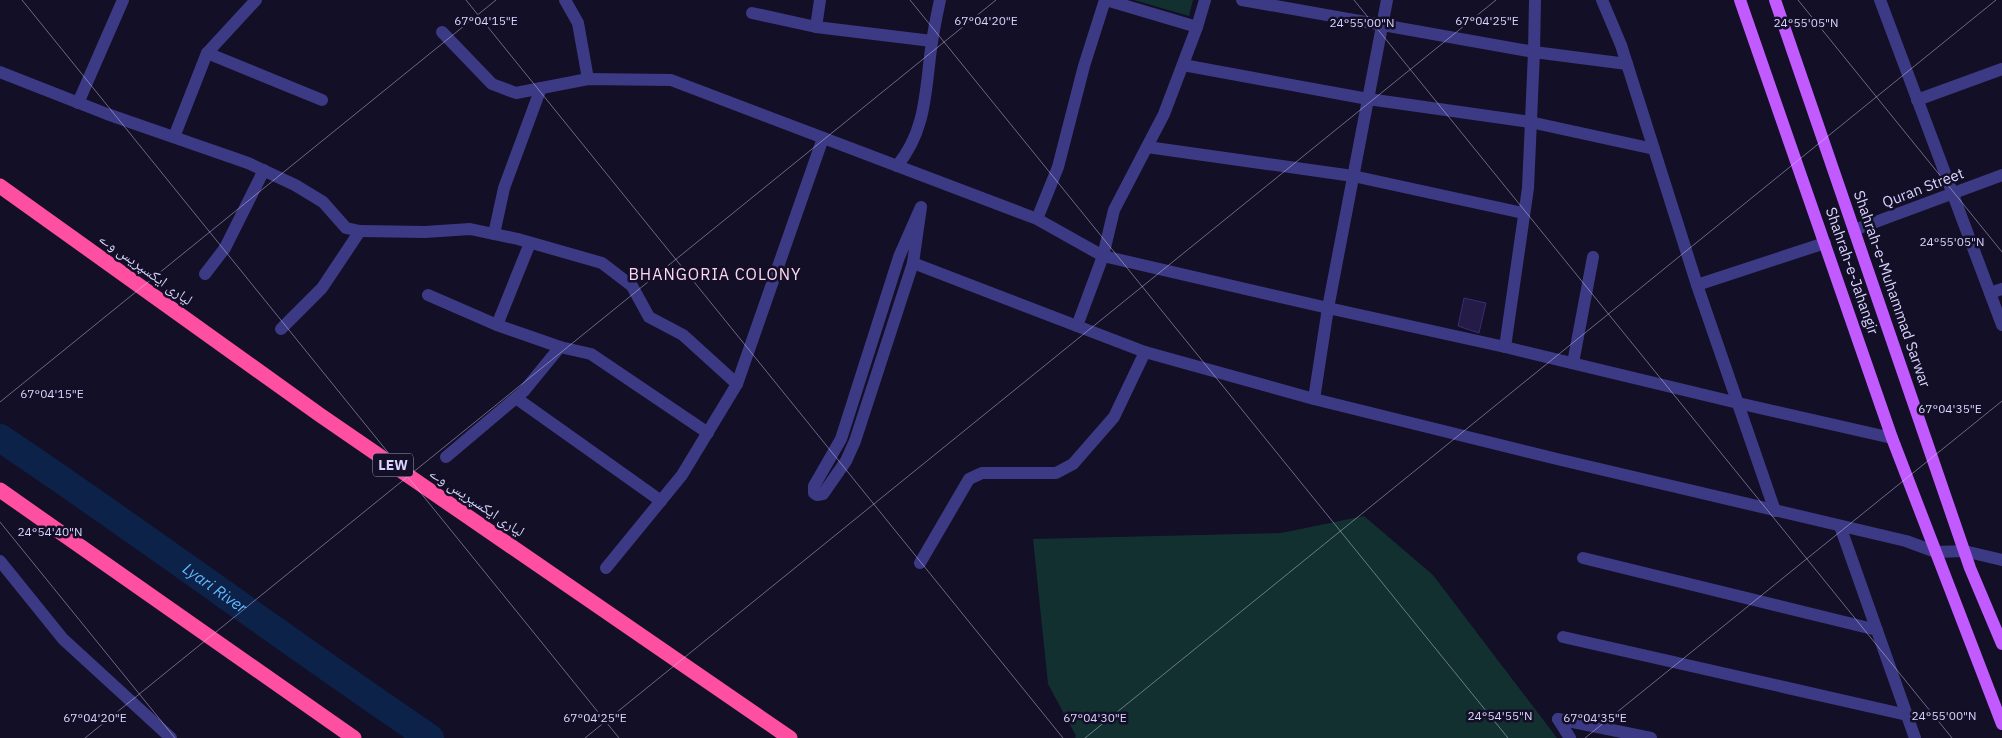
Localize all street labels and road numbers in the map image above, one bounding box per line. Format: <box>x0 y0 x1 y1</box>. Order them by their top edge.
street label: Quran Street <box>1879 163 1966 212</box>
street label: Shahrah-e-Muhammad Sarwar <box>1850 188 1935 390</box>
street label: Shahrah-e-Jahangir <box>1822 205 1883 338</box>
street label: لیاری ایکسپریس وے <box>95 228 197 310</box>
road number: LEW <box>373 454 413 476</box>
street label: لیاری ایکسپریس وے <box>426 463 528 541</box>

